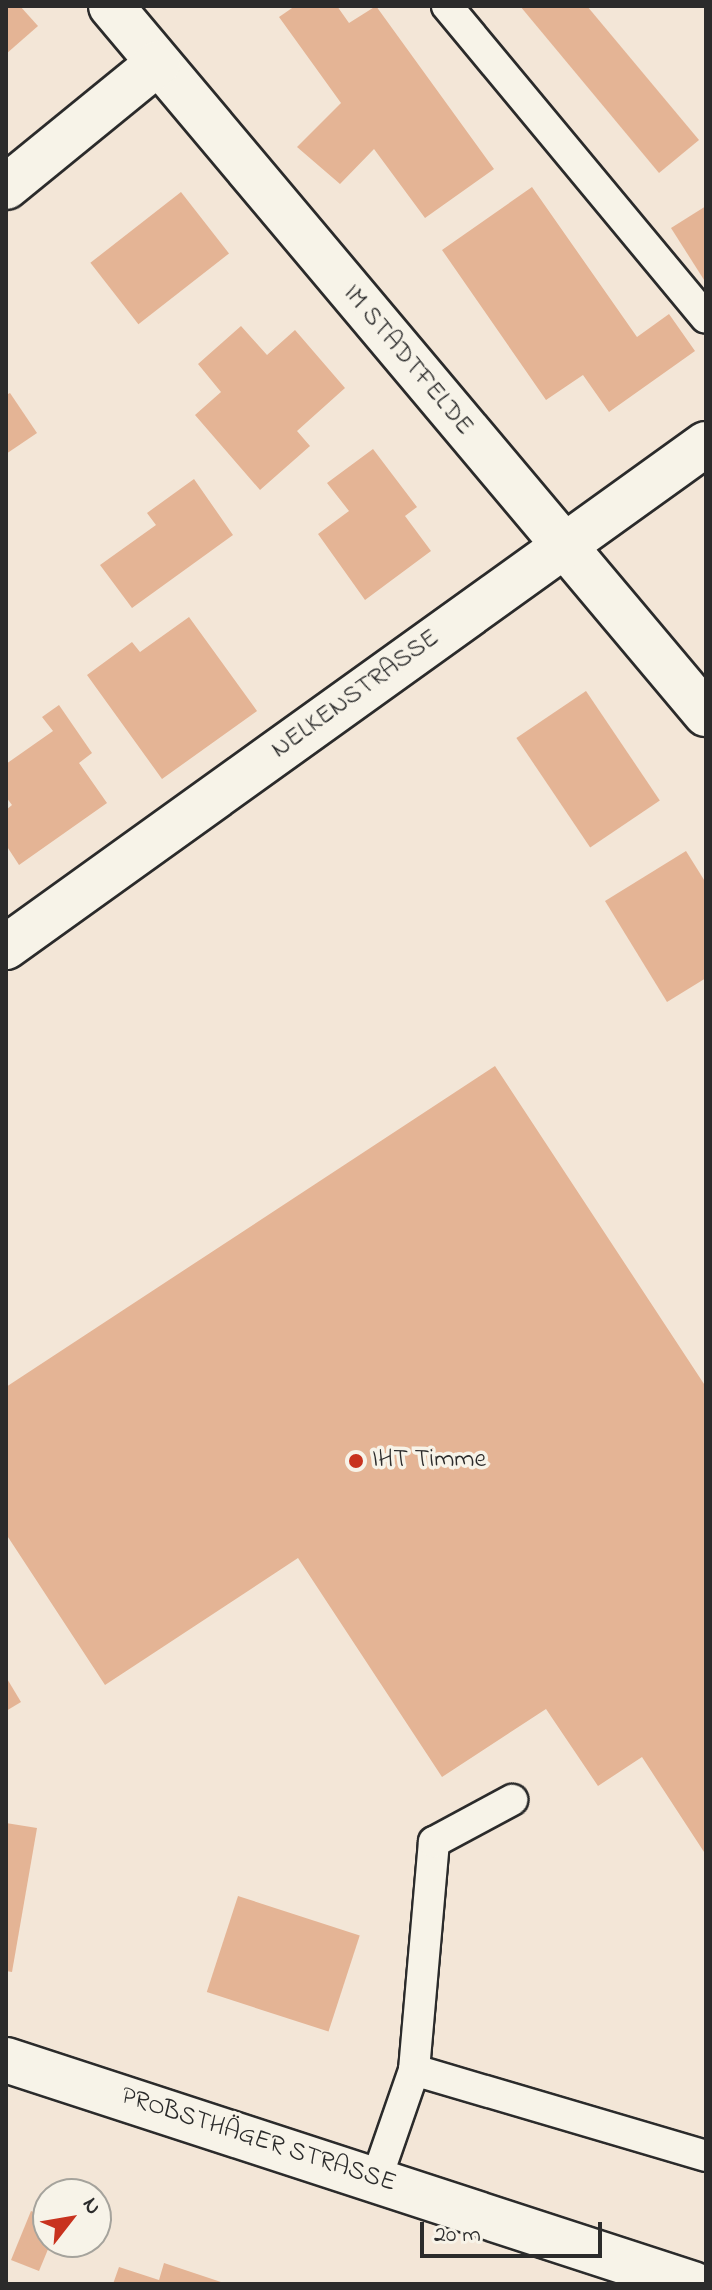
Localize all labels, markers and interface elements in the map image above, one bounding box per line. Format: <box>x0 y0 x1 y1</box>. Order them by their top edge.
street label: IM STADTFELDE <box>335 279 479 443</box>
street label: NELKENSTRASSE <box>266 624 446 766</box>
place label: IHT Timme <box>372 1445 486 1477</box>
marker: IHT Timme <box>347 1452 365 1470</box>
street label: PROBSTHÄGER STRASSE <box>116 2082 400 2200</box>
north arrow <box>32 2178 112 2258</box>
text: N <box>73 2192 108 2221</box>
scale bar <box>424 2206 606 2256</box>
text: 20 m <box>434 2218 481 2253</box>

